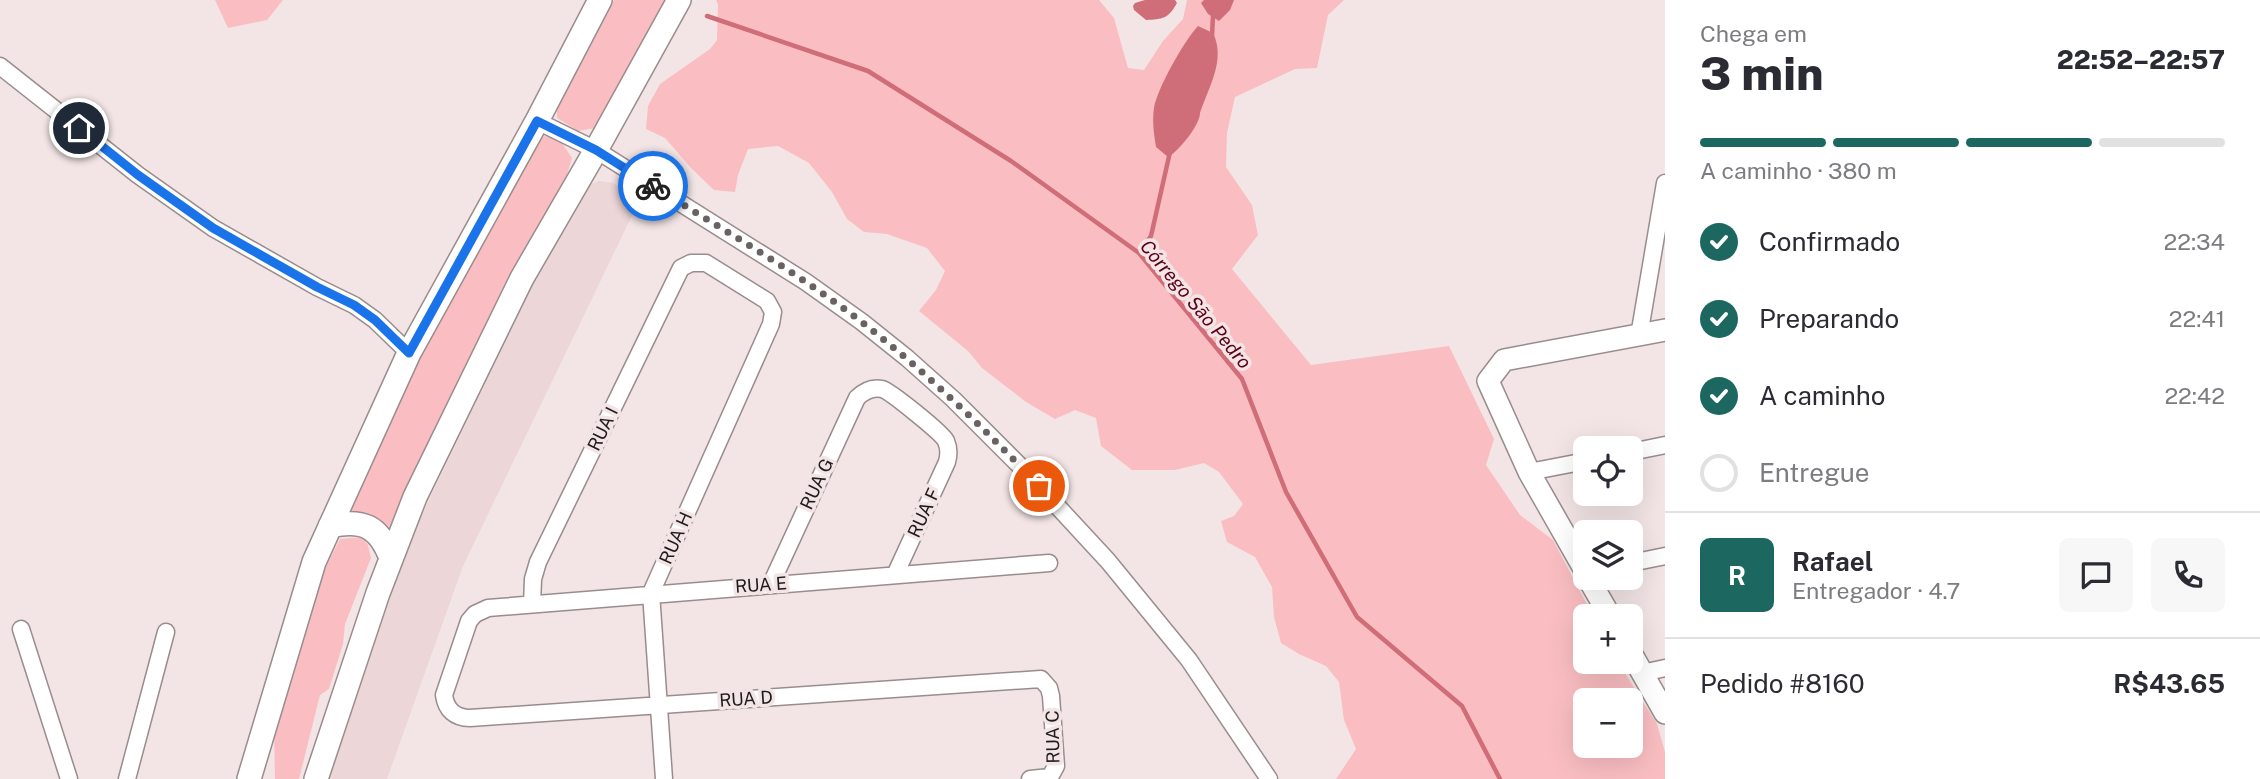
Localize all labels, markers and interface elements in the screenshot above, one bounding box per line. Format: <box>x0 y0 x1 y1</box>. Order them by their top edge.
text: Chega em <box>1700 20 1807 47</box>
text: 22:52–22:57 <box>2057 44 2225 75</box>
text: 3 min <box>1700 46 1824 100</box>
pin <box>49 98 109 158</box>
icon: home <box>60 109 98 147</box>
courier <box>618 151 688 221</box>
text: A caminho · 380 m <box>1700 157 1897 184</box>
icon: bike <box>634 167 672 205</box>
icon: check <box>1700 223 1738 261</box>
text: Confirmado <box>1759 226 1900 257</box>
text: 22:34 <box>2163 228 2225 255</box>
water label: Córrego São Pedro <box>1136 235 1256 373</box>
icon: check <box>1700 300 1738 338</box>
text: Preparando <box>1759 303 1899 334</box>
text: 22:41 <box>2169 305 2225 332</box>
icon: check <box>1700 377 1738 415</box>
text: A caminho <box>1759 380 1886 411</box>
text: 22:42 <box>2164 382 2225 409</box>
street label: RUA I <box>583 403 622 454</box>
map controls <box>1573 436 1643 758</box>
button: locate <box>1573 436 1643 506</box>
street label: RUA G <box>796 455 838 513</box>
pin <box>1009 456 1069 516</box>
text: Entregue <box>1759 457 1870 488</box>
icon: bag <box>1020 467 1058 505</box>
street label: RUA F <box>903 485 944 541</box>
street label: RUA H <box>655 509 696 567</box>
button: layers <box>1573 520 1643 590</box>
button: chat <box>2059 538 2133 612</box>
button: phone <box>2151 538 2225 612</box>
text: Rafael <box>1792 546 1873 577</box>
text: R <box>1728 560 1746 591</box>
street label: RUA E <box>734 572 788 597</box>
text: Entregador · 4.7 <box>1792 577 1960 604</box>
button: + <box>1573 604 1643 674</box>
text: Pedido #8160 <box>1700 668 1865 699</box>
text: R$43.65 <box>2113 668 2225 699</box>
street label: RUA D <box>719 686 773 711</box>
button: − <box>1573 688 1643 758</box>
street label: RUA C <box>1042 710 1063 764</box>

